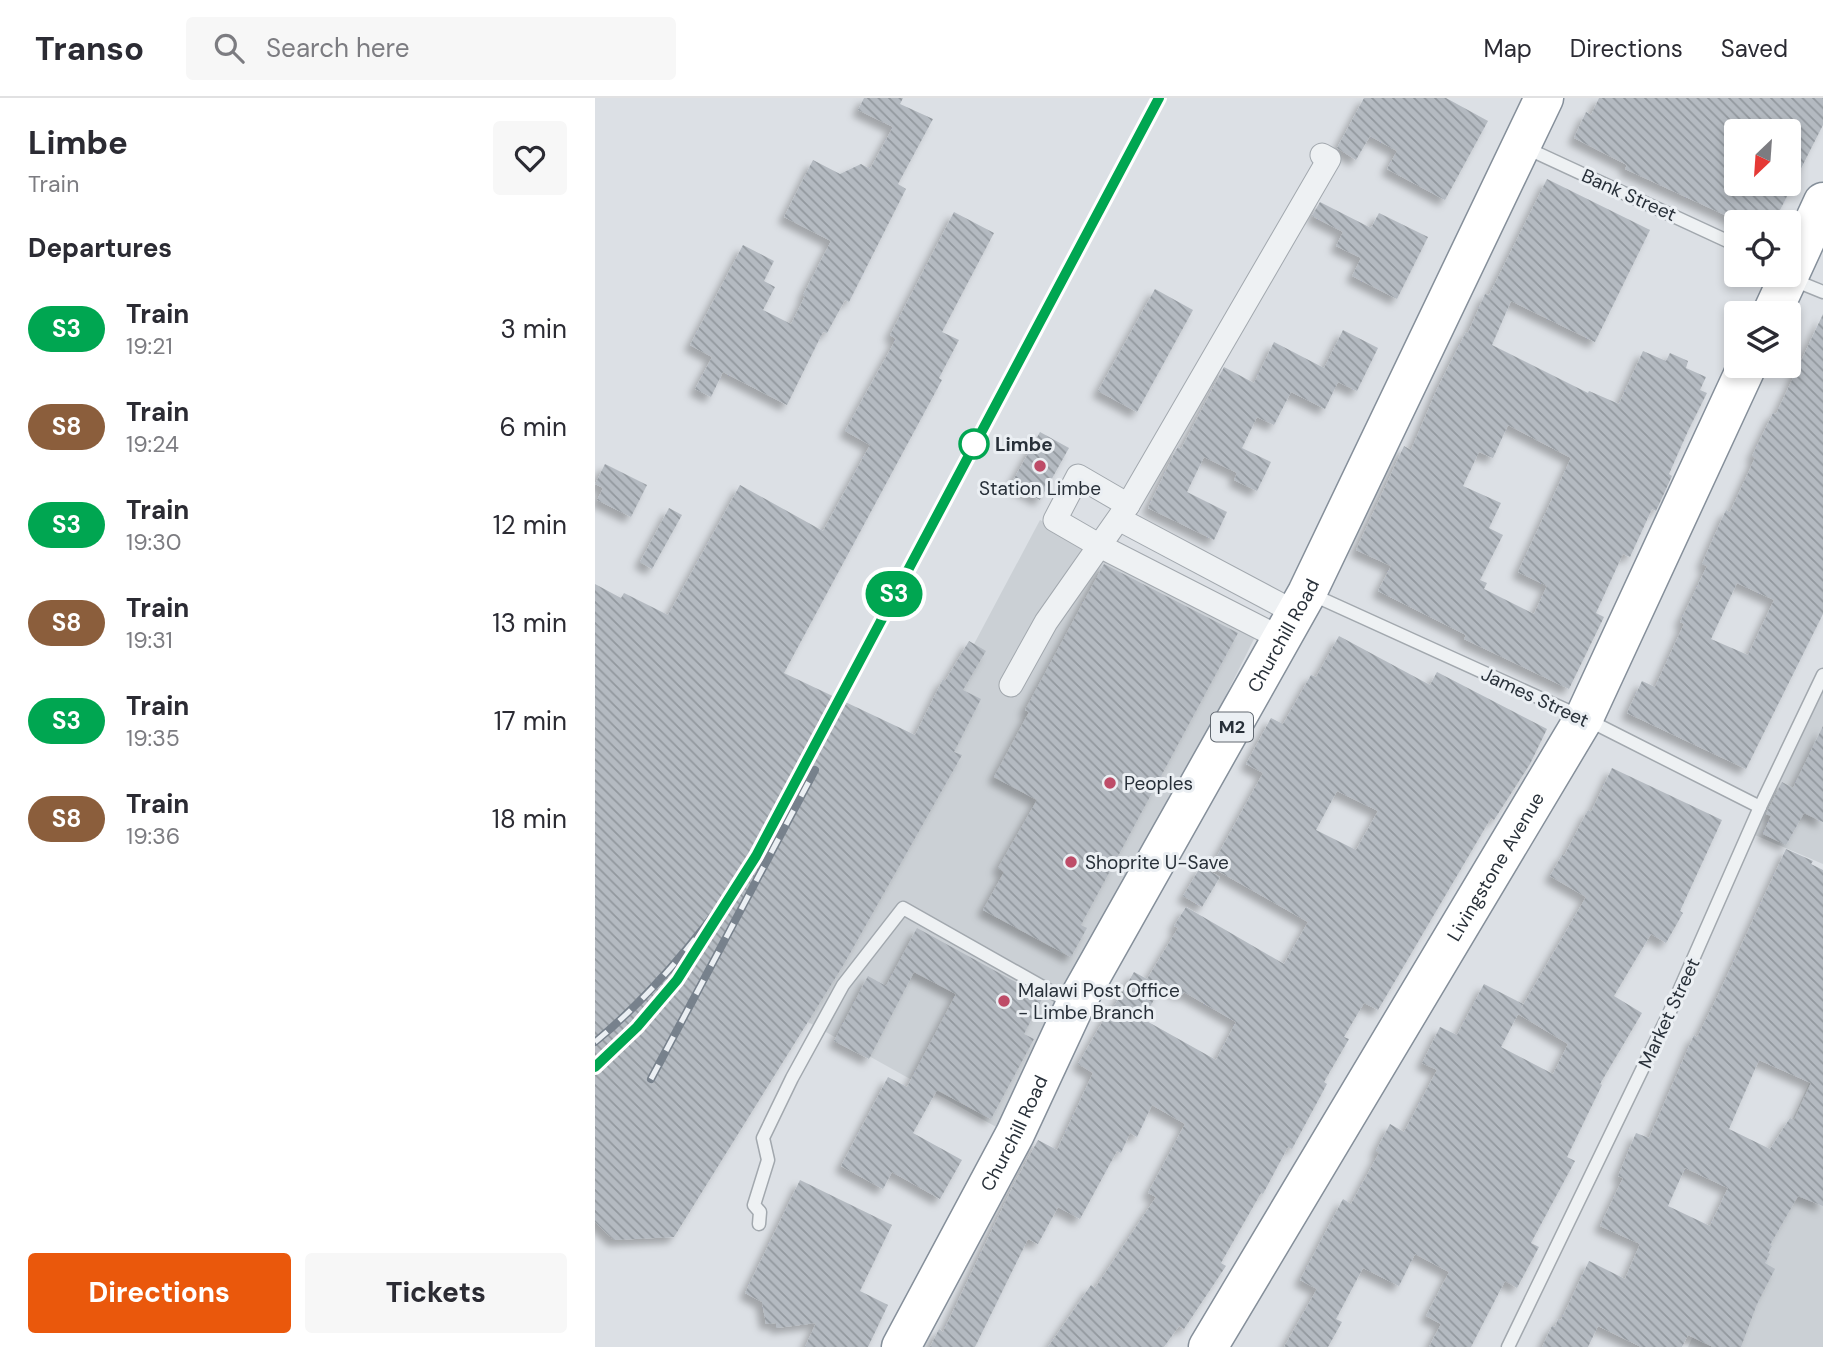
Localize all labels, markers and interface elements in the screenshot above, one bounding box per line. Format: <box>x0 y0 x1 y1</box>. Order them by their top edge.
search box <box>186 17 676 80</box>
text: Transo <box>35 27 144 70</box>
icon: search <box>210 29 248 67</box>
text: Search here <box>266 31 410 65</box>
text: Map <box>1484 33 1532 64</box>
text: Directions <box>1570 33 1683 64</box>
text: Saved <box>1721 33 1788 64</box>
north arrow <box>1724 119 1801 196</box>
map controls <box>1724 119 1801 378</box>
text: Limbe <box>28 121 128 164</box>
button: heart <box>493 121 567 195</box>
street label: Bank Street <box>1578 163 1680 227</box>
text: Train <box>28 169 79 199</box>
button: locate <box>1724 210 1801 287</box>
text: Departures <box>28 231 172 265</box>
text: Train <box>126 297 189 331</box>
button: layers <box>1724 301 1801 378</box>
text: 3 min <box>500 312 567 346</box>
text: S3 <box>52 313 81 344</box>
text: 19:21 <box>126 331 173 361</box>
text: Train <box>126 395 189 429</box>
text: 6 min <box>499 410 567 444</box>
text: S8 <box>52 411 81 442</box>
text: 19:24 <box>126 429 179 459</box>
marker: Limbe <box>959 429 989 459</box>
place label: Limbe <box>995 432 1053 457</box>
marker: Station Limbe <box>1032 458 1048 474</box>
place label: Station Limbe <box>979 476 1101 501</box>
text: Train <box>126 493 189 527</box>
text: 12 min <box>493 508 567 542</box>
text: S3 <box>52 509 81 540</box>
text: 19:30 <box>126 527 182 557</box>
line badge: S3 <box>863 571 925 617</box>
street label: Churchill Road <box>1241 575 1325 697</box>
text: S3 <box>880 578 908 609</box>
text: Train <box>126 591 189 625</box>
text: 13 min <box>492 606 567 640</box>
text: S8 <box>52 607 81 638</box>
text: 19:31 <box>126 625 173 655</box>
street label: James Street <box>1477 661 1593 733</box>
text: Train <box>126 689 189 723</box>
text: 17 min <box>494 704 567 738</box>
text: S3 <box>52 705 81 736</box>
road number: M2 <box>1211 712 1253 742</box>
text: 19:35 <box>126 723 180 753</box>
place label: Peoples <box>1124 771 1193 796</box>
marker: Peoples <box>1102 775 1118 791</box>
text: Train <box>126 787 189 821</box>
street label: Livingstone Avenue <box>1441 787 1550 946</box>
text: 18 min <box>492 802 567 836</box>
text: S8 <box>52 803 81 834</box>
text: 19:36 <box>126 821 180 851</box>
place label: Shoprite U-Save <box>1085 850 1229 875</box>
marker: Shoprite U-Save <box>1063 854 1079 870</box>
street label: Market Street <box>1633 954 1705 1072</box>
place label: Malawi Post Office - Limbe Branch <box>1018 978 1180 1025</box>
marker: Malawi Post Office - Limbe Branch <box>996 993 1012 1009</box>
street label: Churchill Road <box>974 1071 1053 1195</box>
button: Directions <box>28 1253 291 1333</box>
button: Tickets <box>305 1253 567 1333</box>

